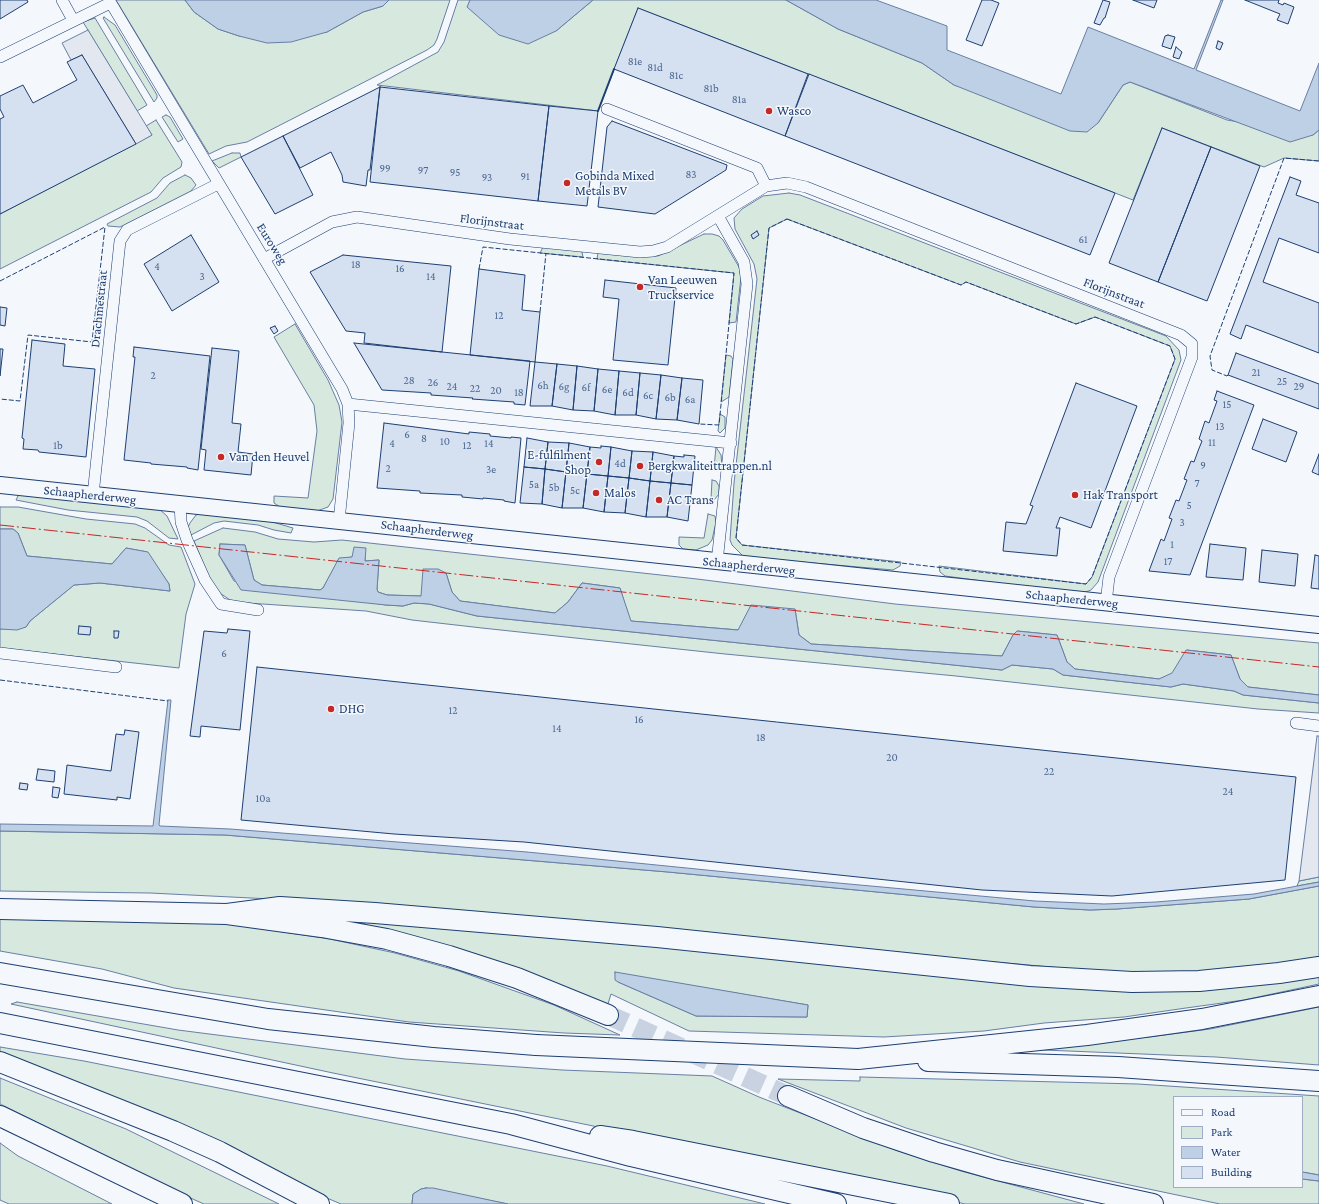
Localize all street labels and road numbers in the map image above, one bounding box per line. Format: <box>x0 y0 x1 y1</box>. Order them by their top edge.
street label: Florijnstraat <box>459 210 525 234</box>
street label: Euroweg <box>253 220 291 268</box>
street label: Drachmestraat <box>87 270 111 348</box>
street label: Florijnstraat <box>1081 274 1147 312</box>
street label: Schaapherderweg <box>43 482 137 508</box>
street label: Schaapherderweg <box>380 517 474 543</box>
street label: Schaapherderweg <box>702 553 796 579</box>
street label: Schaapherderweg <box>1025 586 1119 612</box>

